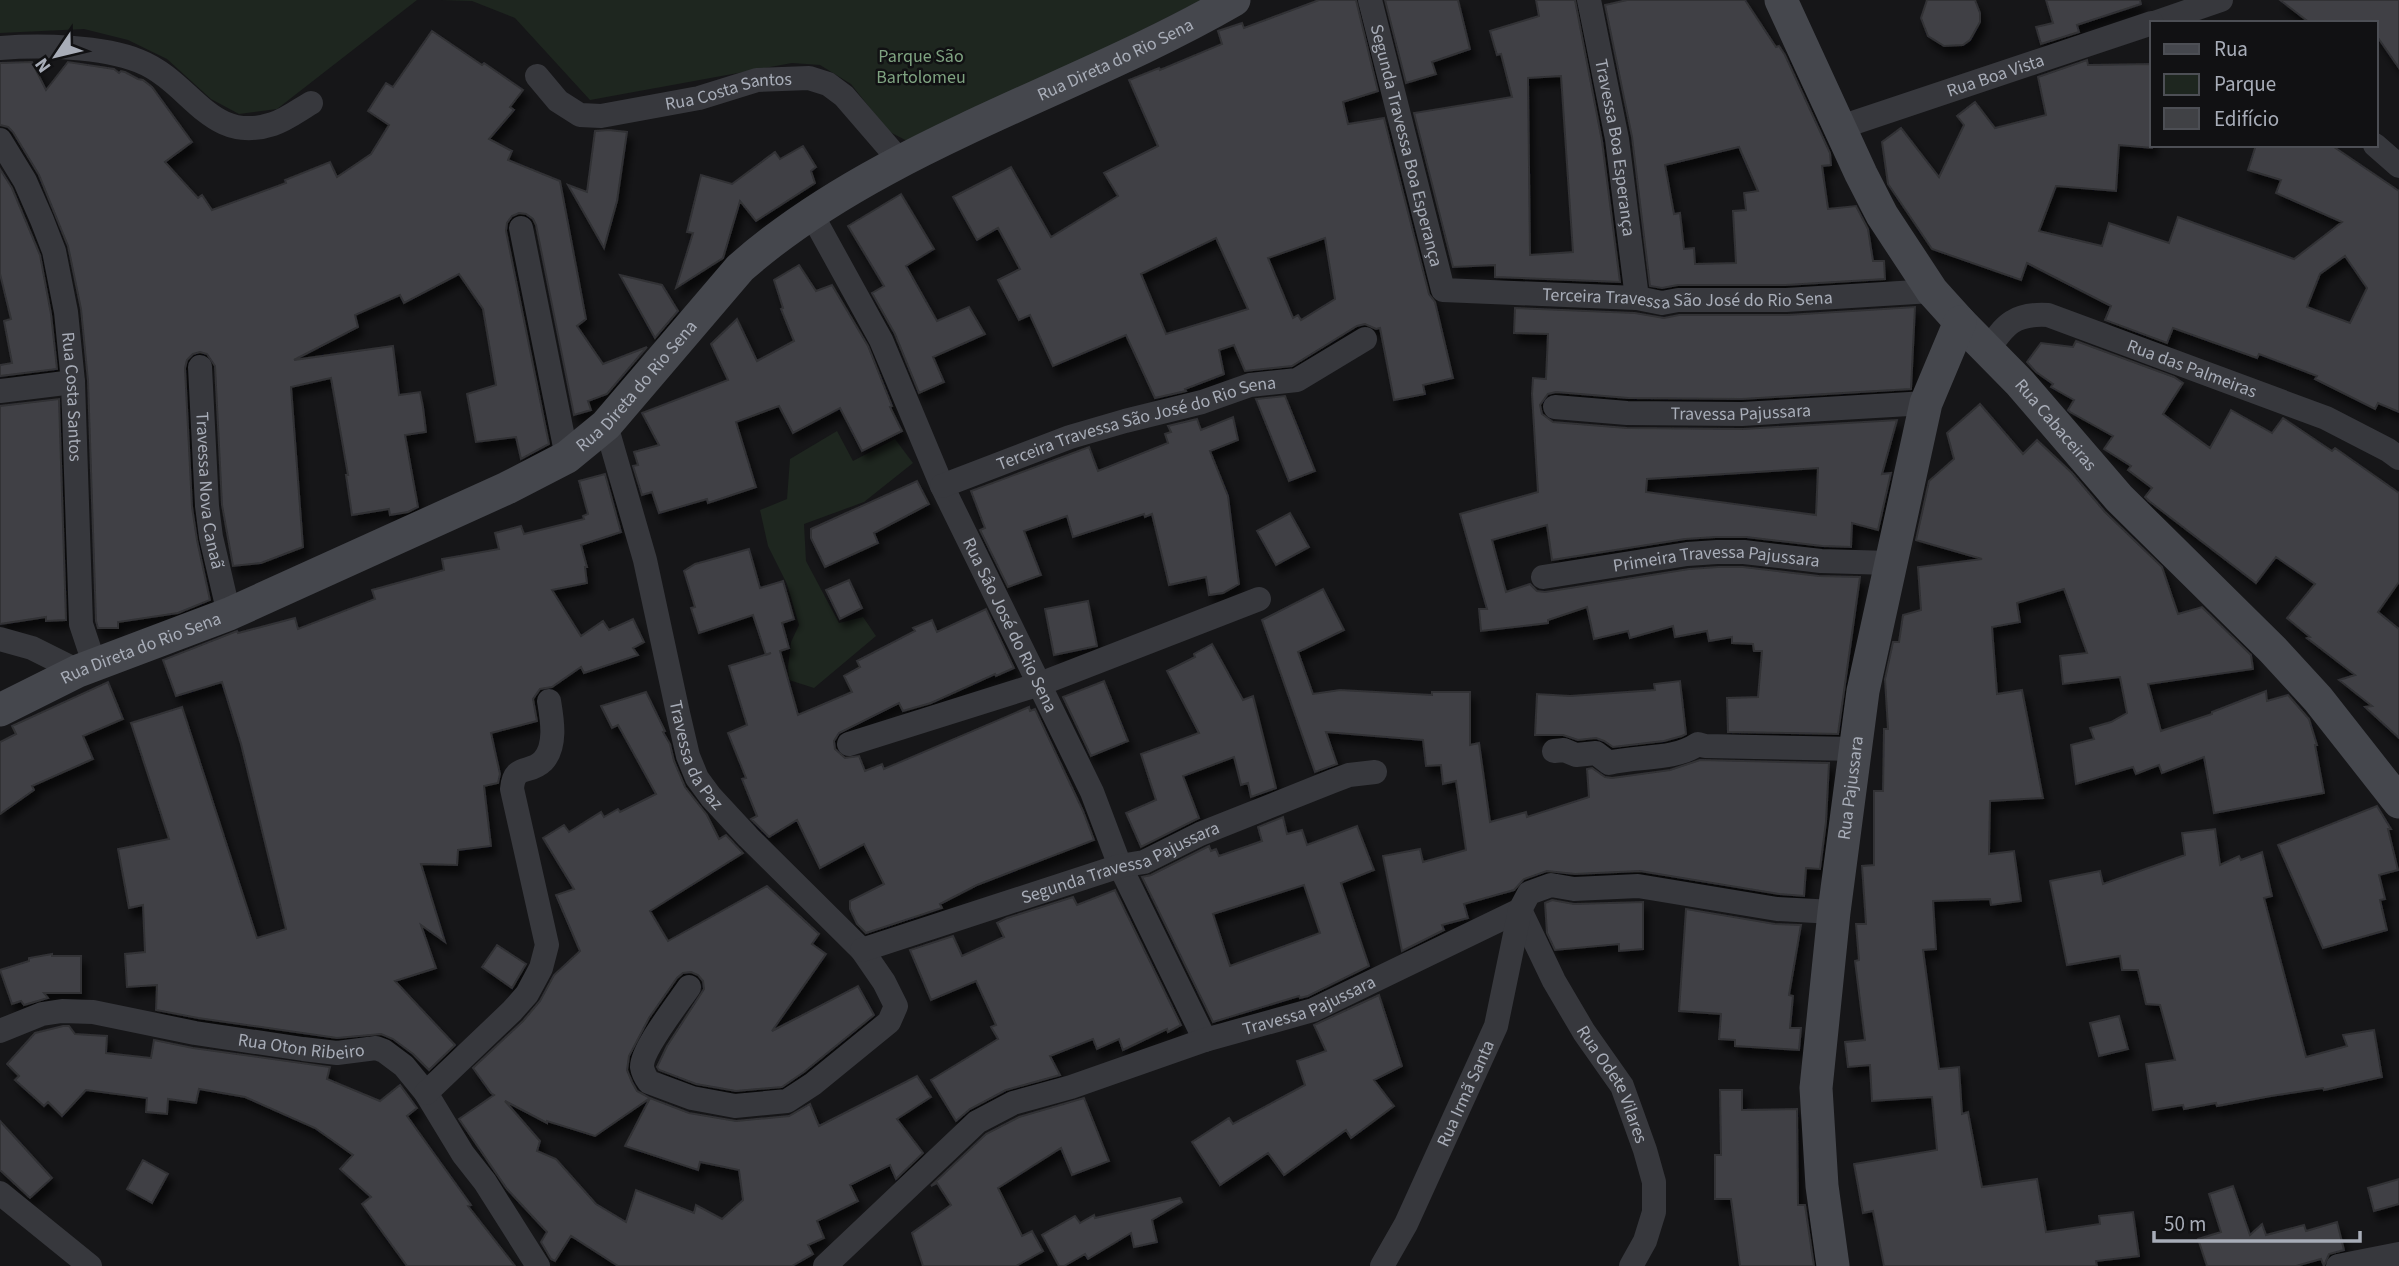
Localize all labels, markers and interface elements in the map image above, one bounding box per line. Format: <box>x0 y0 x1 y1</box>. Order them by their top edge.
street label: Rua Direta do Rio Sena <box>1033 12 1198 107</box>
north arrow <box>21 21 91 91</box>
legend <box>2150 21 2378 147</box>
street label: Segunda Travessa Boa Esperança <box>1364 22 1449 269</box>
text: Rua <box>2214 34 2248 64</box>
park label: Parque São Bartolomeu <box>876 44 966 90</box>
street label: Rua Boa Vista <box>1943 47 2047 103</box>
text: N <box>29 52 58 78</box>
street label: Travessa Boa Esperança <box>1589 57 1642 238</box>
street label: Rua Costa Santos <box>663 66 792 117</box>
text: Parque <box>2214 69 2276 99</box>
text: Edifício <box>2214 104 2279 134</box>
street label: Terceira Travessa São José do Rio Sena <box>1542 282 1833 315</box>
street label: Rua Direta do Rio Sena <box>570 315 703 458</box>
street label: Rua Costa Santos <box>56 331 88 462</box>
street label: Rua das Palmeiras <box>2124 333 2261 404</box>
street label: Terceira Travessa São José do Rio Sena <box>993 370 1277 476</box>
street label: Rua Cabaceiras <box>2009 373 2103 476</box>
street label: Travessa Pajussara <box>1670 397 1812 427</box>
street label: Travessa Nova Canaã <box>190 411 231 572</box>
street label: Rua Sâo José do Rio Sena <box>957 533 1064 717</box>
street label: Primeira Travessa Pajussara <box>1611 539 1821 578</box>
street label: Rua Direta do Rio Sena <box>56 606 225 690</box>
street label: Travessa da Paz <box>663 698 729 815</box>
street label: Rua Pajussara <box>1831 734 1869 841</box>
street label: Segunda Travessa Pajussara <box>1018 815 1223 910</box>
street label: Travessa Pajussara <box>1240 969 1380 1041</box>
street label: Rua Odete Vilares <box>1570 1021 1654 1147</box>
street label: Rua Oton Ribeiro <box>236 1027 366 1066</box>
street label: Rua Irmã Santa <box>1430 1036 1501 1151</box>
scale bar <box>2154 1200 2360 1244</box>
text: 50 m <box>2164 1209 2206 1239</box>

